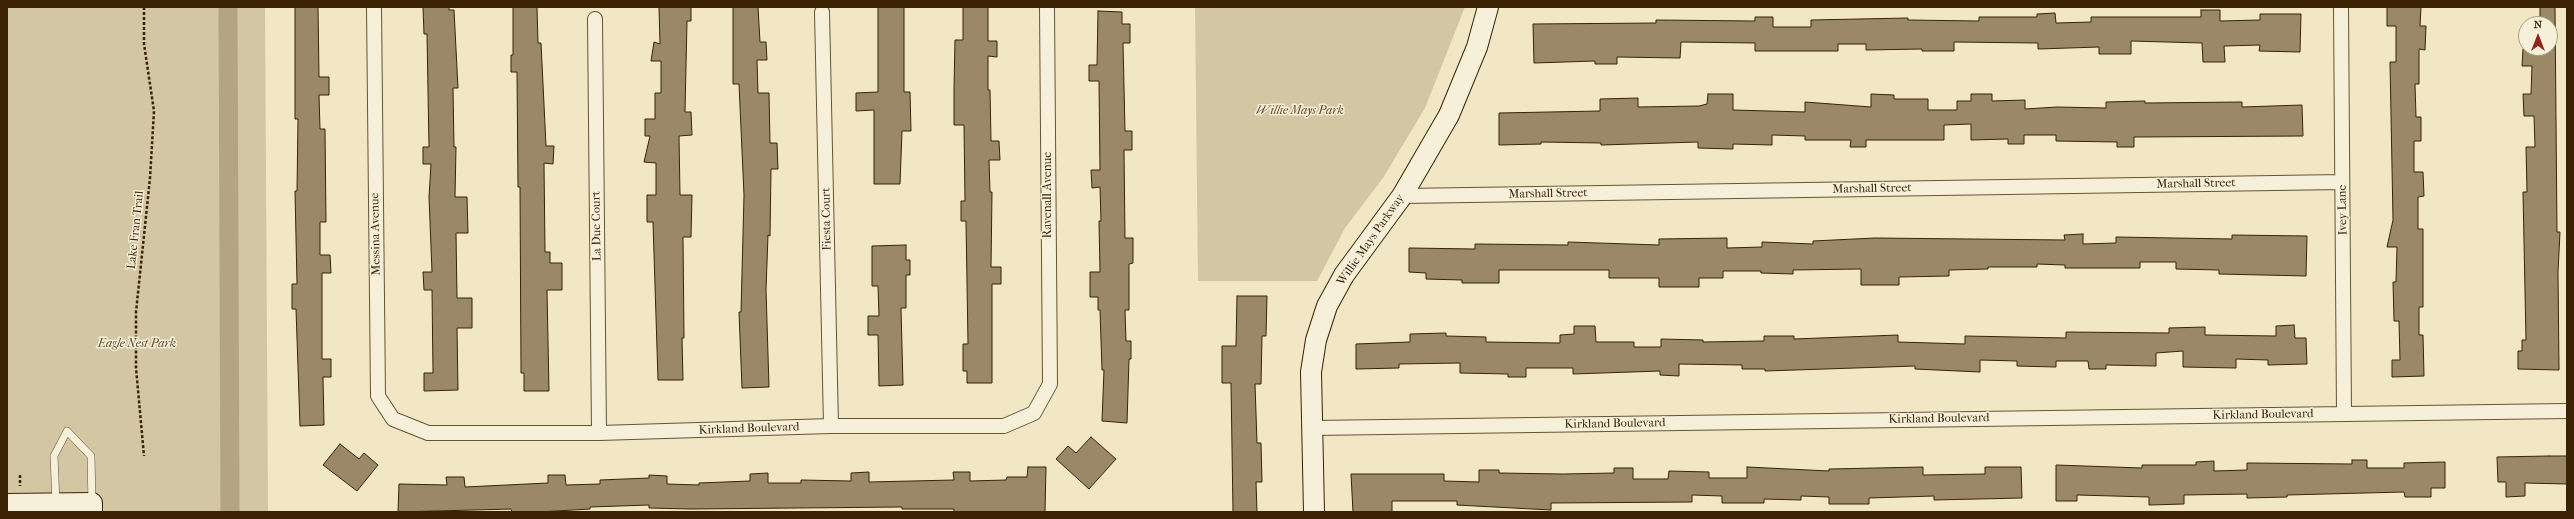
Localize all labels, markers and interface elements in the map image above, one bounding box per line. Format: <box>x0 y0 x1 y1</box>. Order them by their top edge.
north arrow <box>2518 16 2558 56</box>
text: N <box>2534 18 2542 31</box>
park label: Willie Mays Park <box>1256 104 1344 118</box>
street label: Ravenall Avenue <box>1041 152 1055 238</box>
street label: Marshall Street <box>2156 176 2236 192</box>
street label: Marshall Street <box>1832 181 1912 197</box>
street label: Ivey Lane <box>2335 185 2351 235</box>
street label: Marshall Street <box>1508 186 1588 202</box>
street label: Fiesta Court <box>819 187 835 251</box>
street label: Lake Fran Trail <box>125 190 147 270</box>
street label: La Due Court <box>589 191 605 261</box>
street label: Messina Avenue <box>368 192 384 276</box>
street label: Willie Mays Parkway <box>1334 192 1408 288</box>
park label: Eagle Nest Park <box>98 337 176 351</box>
street label: Kirkland Boulevard <box>2212 407 2314 423</box>
street label: Kirkland Boulevard <box>1888 411 1990 427</box>
street label: Kirkland Boulevard <box>1564 416 1666 432</box>
street label: Kirkland Boulevard <box>698 420 800 438</box>

